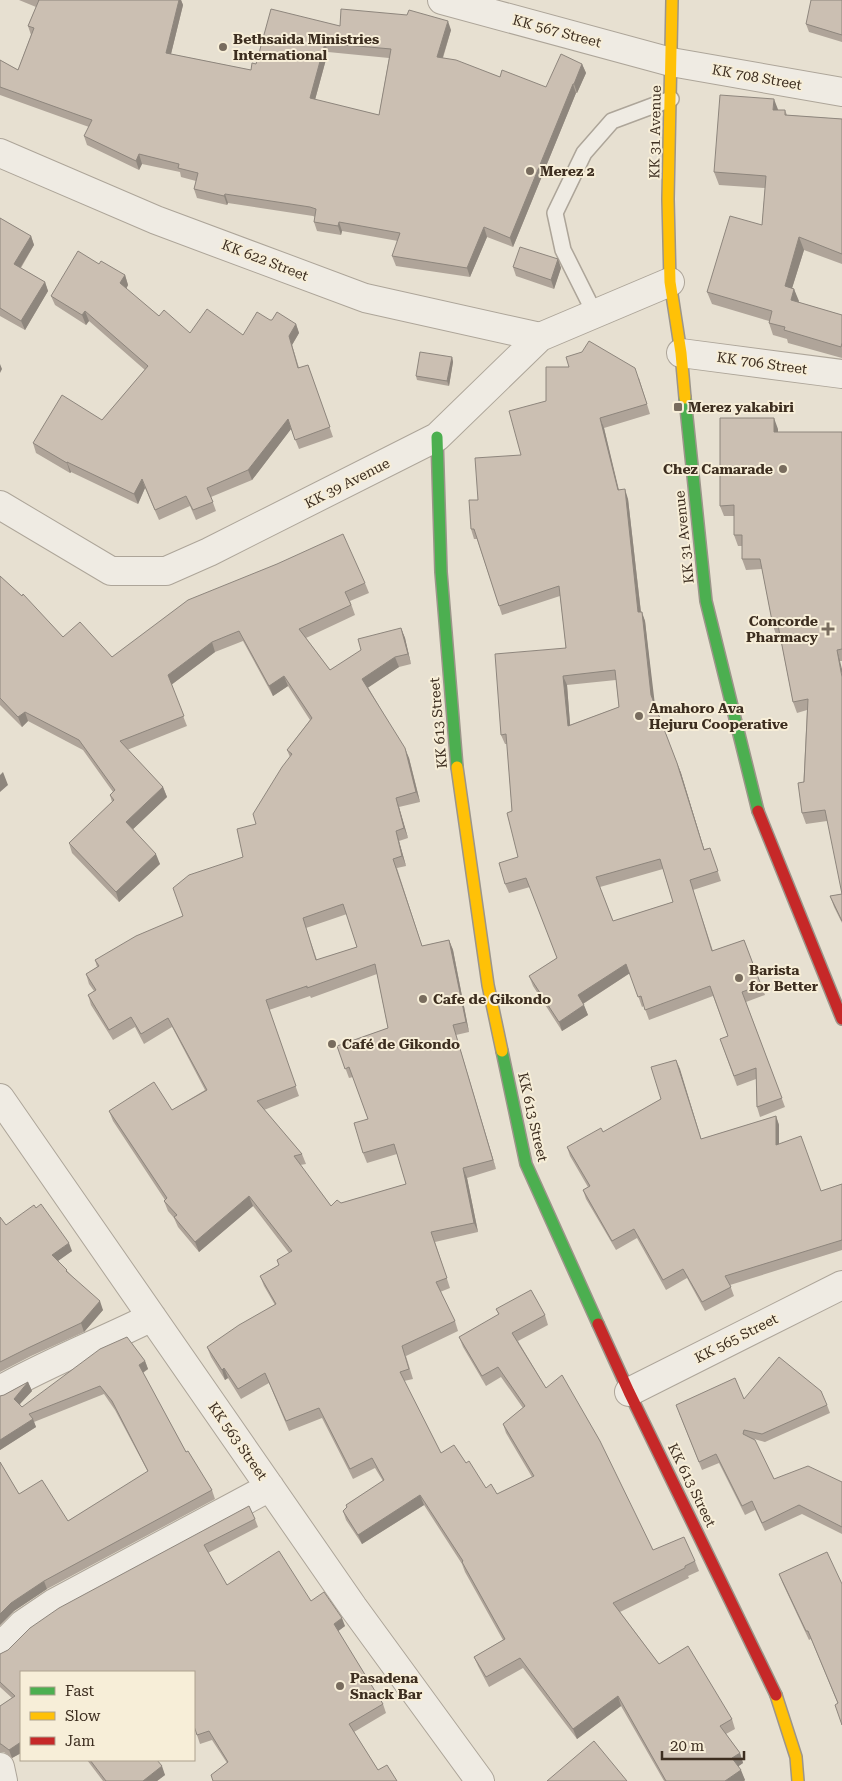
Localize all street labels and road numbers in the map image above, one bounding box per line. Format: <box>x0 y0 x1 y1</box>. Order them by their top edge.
street label: KK 567 Street <box>511 11 603 51</box>
street label: KK 708 Street <box>711 61 803 93</box>
street label: KK 31 Avenue <box>646 85 664 179</box>
street label: KK 622 Street <box>220 236 310 284</box>
street label: KK 706 Street <box>716 349 808 377</box>
street label: KK 39 Avenue <box>302 455 392 511</box>
street label: KK 31 Avenue <box>671 489 697 584</box>
street label: KK 613 Street <box>426 677 450 769</box>
street label: KK 613 Street <box>515 1071 551 1163</box>
street label: KK 565 Street <box>692 1310 780 1366</box>
street label: KK 563 Street <box>205 1399 271 1483</box>
street label: KK 613 Street <box>665 1441 719 1529</box>

